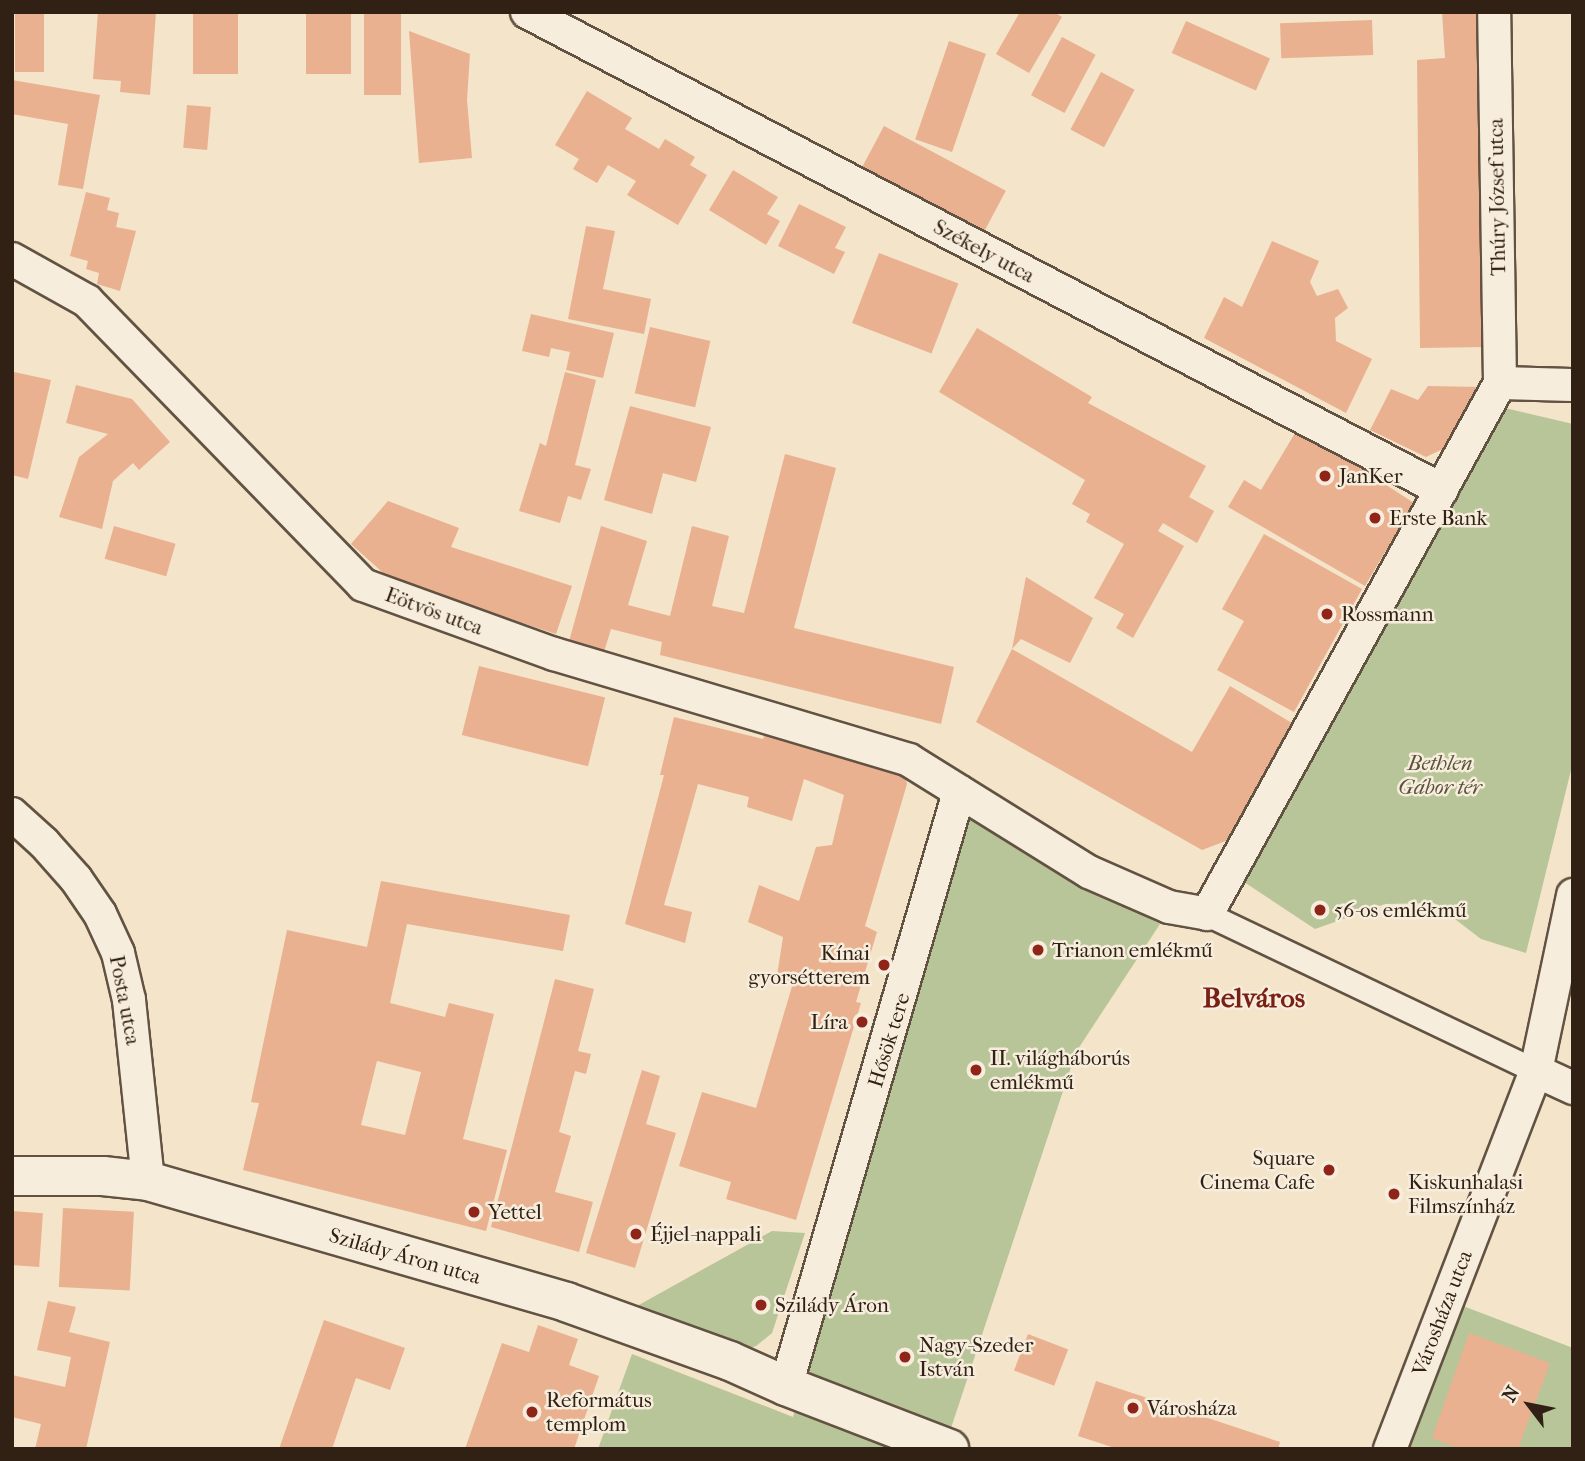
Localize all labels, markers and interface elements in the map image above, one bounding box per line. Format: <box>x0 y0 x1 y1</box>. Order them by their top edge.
street label: Thúry József utca <box>1483 118 1511 276</box>
street label: Székely utca <box>929 214 1039 288</box>
place label: JanKer <box>1339 463 1403 489</box>
marker: JanKer <box>1317 468 1333 484</box>
place label: Erste Bank <box>1389 505 1487 531</box>
marker: Erste Bank <box>1367 510 1383 526</box>
street label: Eötvös utca <box>382 582 486 640</box>
place label: Rossmann <box>1341 601 1434 627</box>
marker: Rossmann <box>1319 606 1335 622</box>
park label: Bethlen Gábor tér <box>1398 750 1482 800</box>
place label: 56-os emlékmű <box>1334 897 1467 923</box>
marker: 56-os emlékmű <box>1312 902 1328 918</box>
place label: Trianon emlékmű <box>1052 937 1213 963</box>
place label: Kínai gyorsétterem <box>748 940 870 990</box>
marker: Trianon emlékmű <box>1030 942 1046 958</box>
street label: Posta utca <box>104 953 146 1047</box>
marker: Kínai gyorsétterem <box>876 957 892 973</box>
district label: Belváros <box>1203 981 1305 1015</box>
street label: Hősök tere <box>863 990 915 1090</box>
place label: Líra <box>811 1009 848 1035</box>
marker: Líra <box>854 1014 870 1030</box>
place label: II. világháborús emlékmű <box>990 1045 1130 1095</box>
marker: II. világháborús emlékmű <box>968 1062 984 1078</box>
place label: Square Cinema Cafe <box>1200 1145 1315 1195</box>
marker: Square Cinema Cafe <box>1321 1162 1337 1178</box>
place label: Kiskunhalasi Filmszínház <box>1408 1169 1523 1219</box>
marker: Kiskunhalasi Filmszínház <box>1386 1186 1402 1202</box>
place label: Yettel <box>488 1199 542 1225</box>
marker: Yettel <box>466 1204 482 1220</box>
place label: Éjjel-nappali <box>650 1221 761 1247</box>
street label: Szilády Áron utca <box>326 1222 484 1290</box>
marker: Éjjel-nappali <box>628 1226 644 1242</box>
street label: Városháza utca <box>1407 1247 1477 1379</box>
place label: Szilády Áron <box>775 1292 889 1318</box>
marker: Szilády Áron <box>753 1297 769 1313</box>
place label: Nagy-Szeder István <box>919 1332 1033 1382</box>
marker: Nagy-Szeder István <box>897 1349 913 1365</box>
north arrow <box>1494 1370 1564 1440</box>
text: N <box>1498 1382 1524 1406</box>
place label: Református templom <box>546 1387 652 1437</box>
place label: Városháza <box>1147 1395 1237 1421</box>
marker: Városháza <box>1125 1400 1141 1416</box>
marker: Református templom <box>524 1404 540 1420</box>

